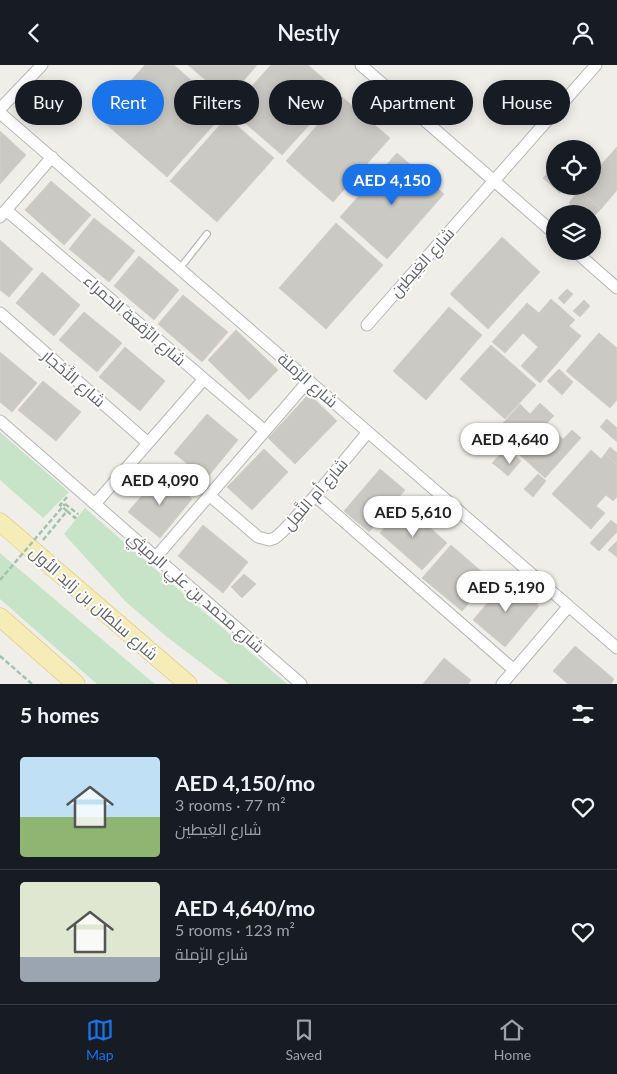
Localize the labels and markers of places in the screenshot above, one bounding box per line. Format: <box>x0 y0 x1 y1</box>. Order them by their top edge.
pin: AED 4,150 <box>335 163 449 206</box>
pin: AED 4,640 <box>453 423 567 465</box>
pin: AED 4,090 <box>103 463 217 506</box>
pin: AED 5,610 <box>356 495 470 538</box>
pin: AED 5,190 <box>449 571 563 613</box>

